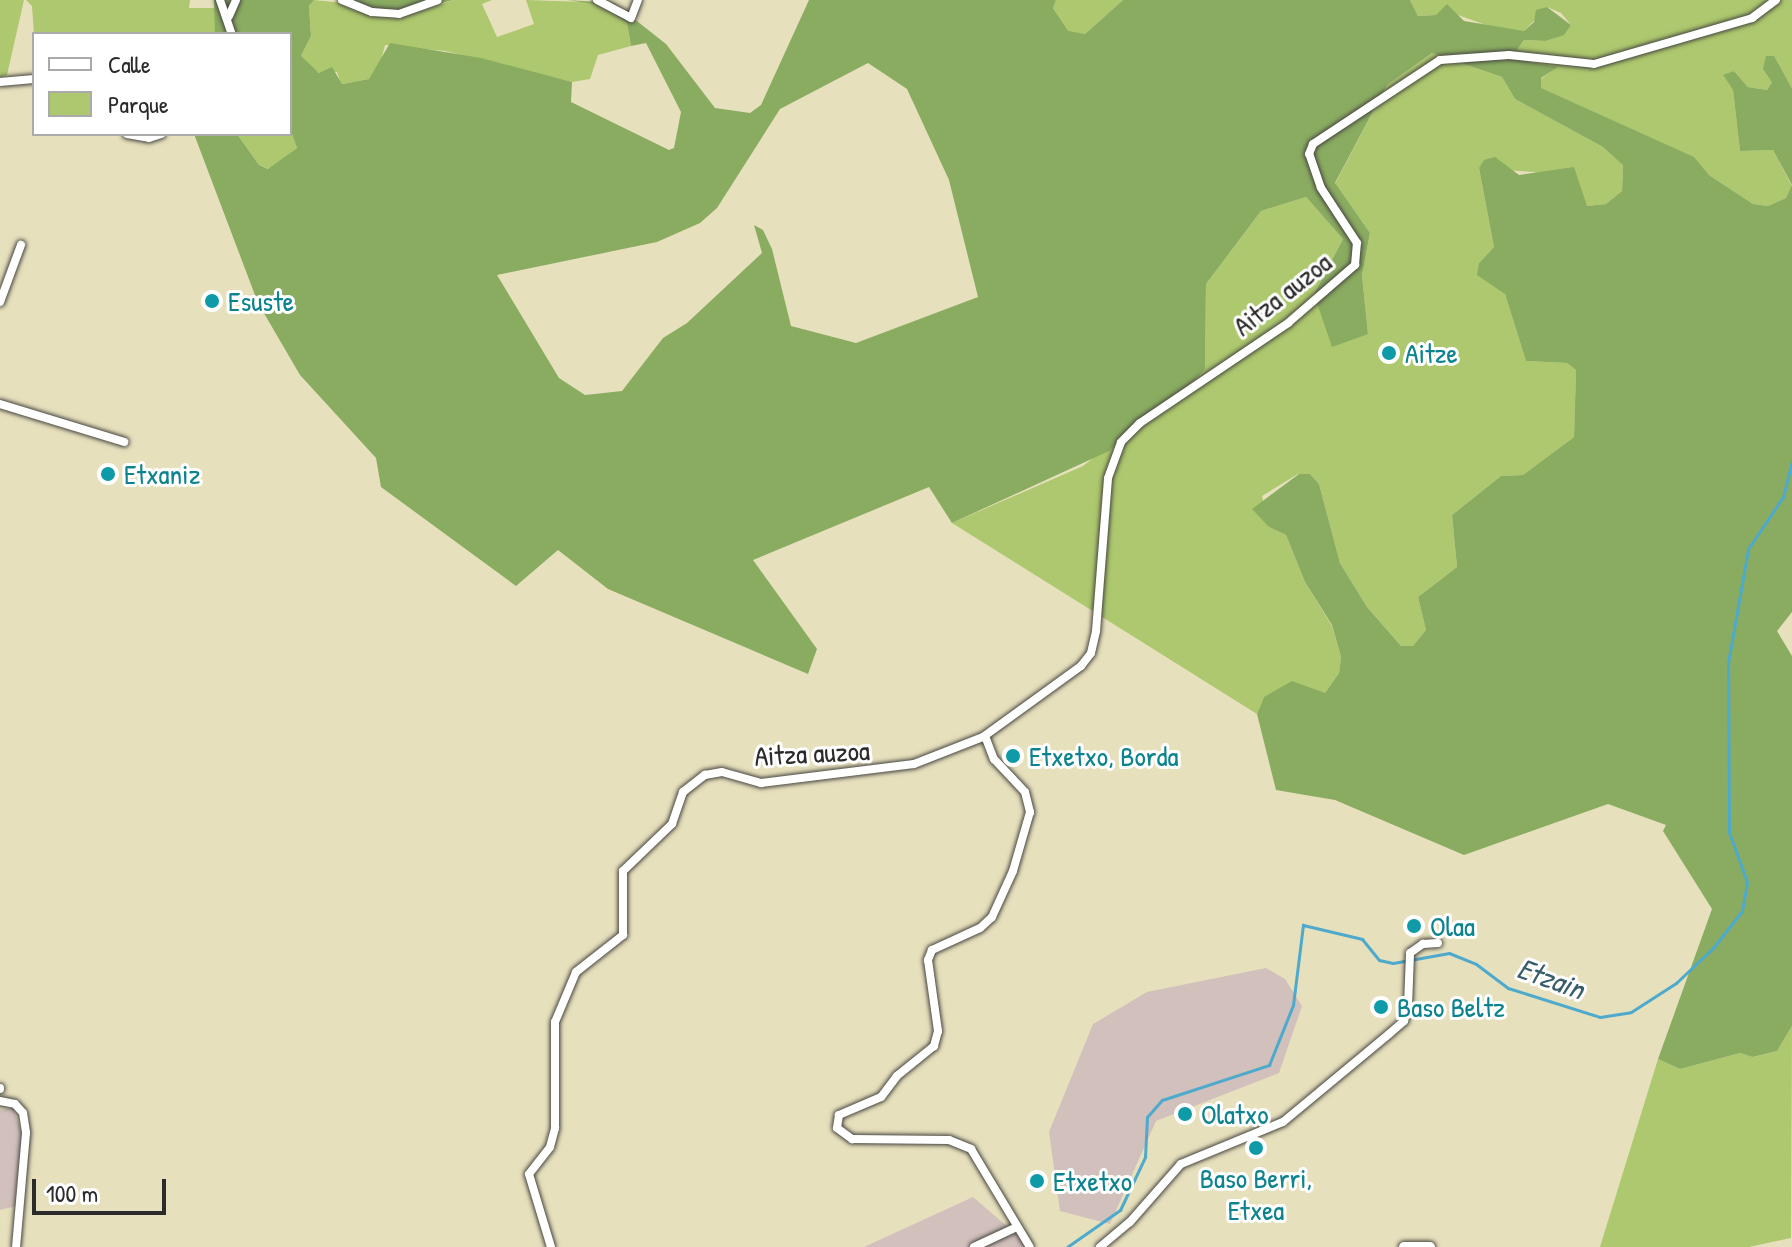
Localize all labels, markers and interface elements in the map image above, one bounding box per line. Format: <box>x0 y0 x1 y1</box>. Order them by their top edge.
legend <box>32 32 292 136</box>
text: Calle <box>108 48 150 80</box>
text: Parque <box>108 88 168 120</box>
street label: Aitza auzoa <box>1226 245 1338 343</box>
place label: Esuste <box>228 284 294 318</box>
marker: Esuste <box>203 292 221 310</box>
place label: Aitze <box>1405 336 1458 370</box>
marker: Aitze <box>1380 344 1398 362</box>
place label: Etxaniz <box>124 457 200 491</box>
marker: Etxaniz <box>99 465 117 483</box>
street label: Aitza auzoa <box>754 733 870 773</box>
place label: Etxetxo, Borda <box>1029 739 1178 773</box>
marker: Etxetxo, Borda <box>1004 747 1022 765</box>
place label: Olaa <box>1430 909 1475 943</box>
marker: Olaa <box>1405 917 1423 935</box>
water label: Etzain <box>1513 949 1589 1007</box>
place label: Baso Beltz <box>1397 990 1505 1024</box>
marker: Baso Beltz <box>1372 998 1390 1016</box>
place label: Olatxo <box>1201 1097 1268 1131</box>
marker: Olatxo <box>1176 1105 1194 1123</box>
marker: Baso Berri, Etxea <box>1247 1139 1265 1157</box>
place label: Baso Berri, Etxea <box>1200 1161 1312 1227</box>
scale bar <box>36 1163 170 1213</box>
place label: Etxetxo <box>1053 1164 1132 1198</box>
marker: Etxetxo <box>1028 1172 1046 1190</box>
text: 100 m <box>46 1177 98 1209</box>

